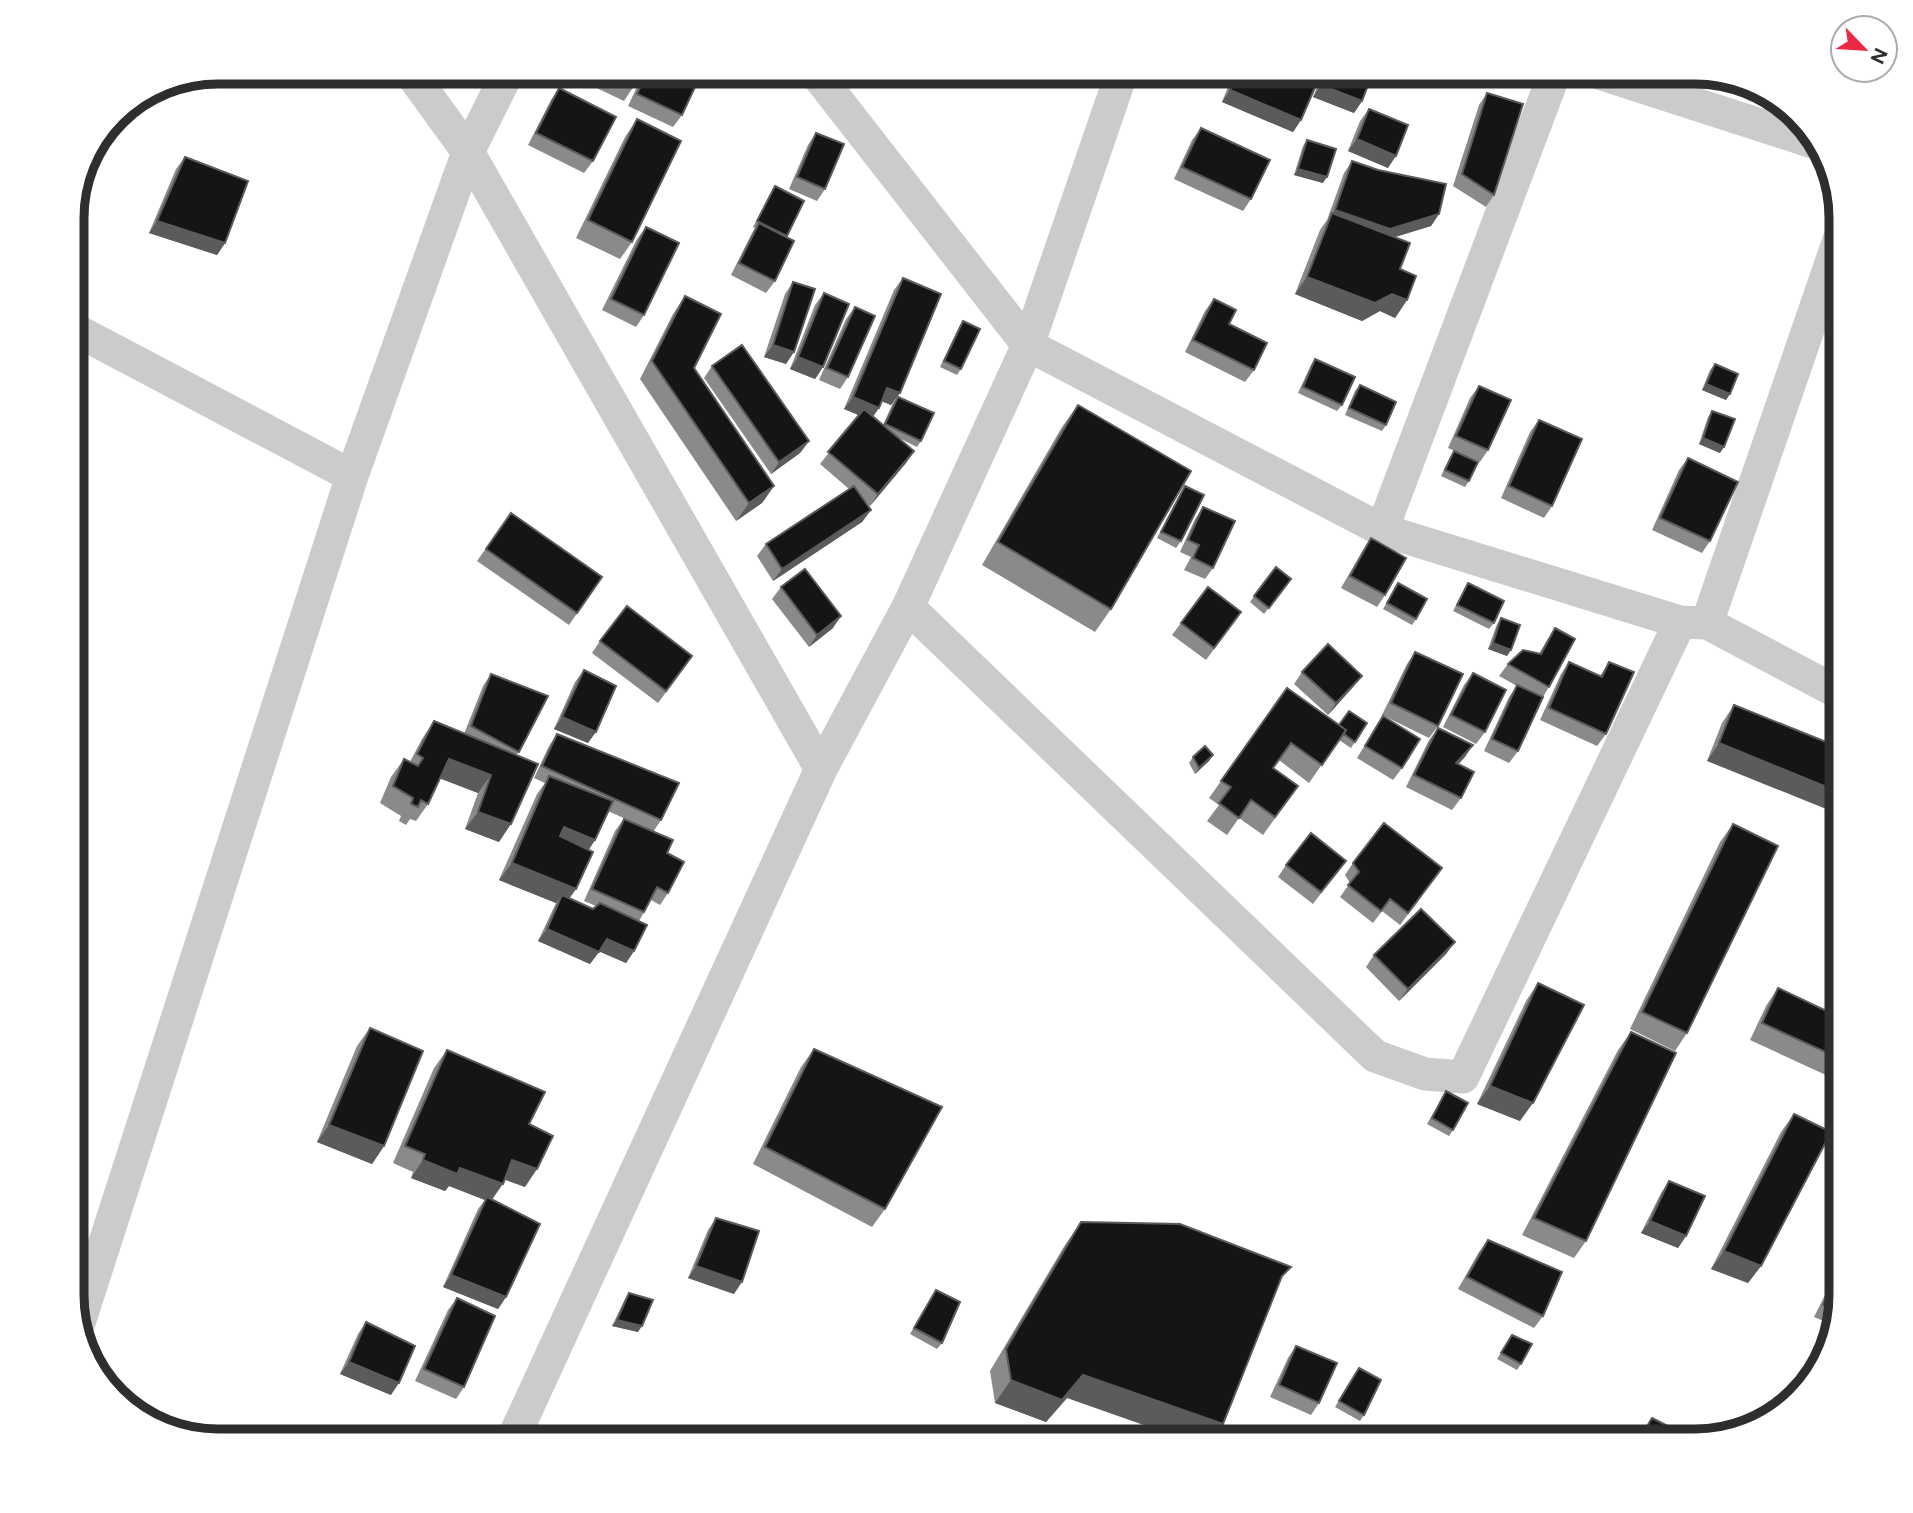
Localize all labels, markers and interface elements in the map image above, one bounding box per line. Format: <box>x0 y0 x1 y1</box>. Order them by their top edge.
north arrow <box>1829 14 1899 84</box>
text: N <box>1865 44 1892 67</box>

